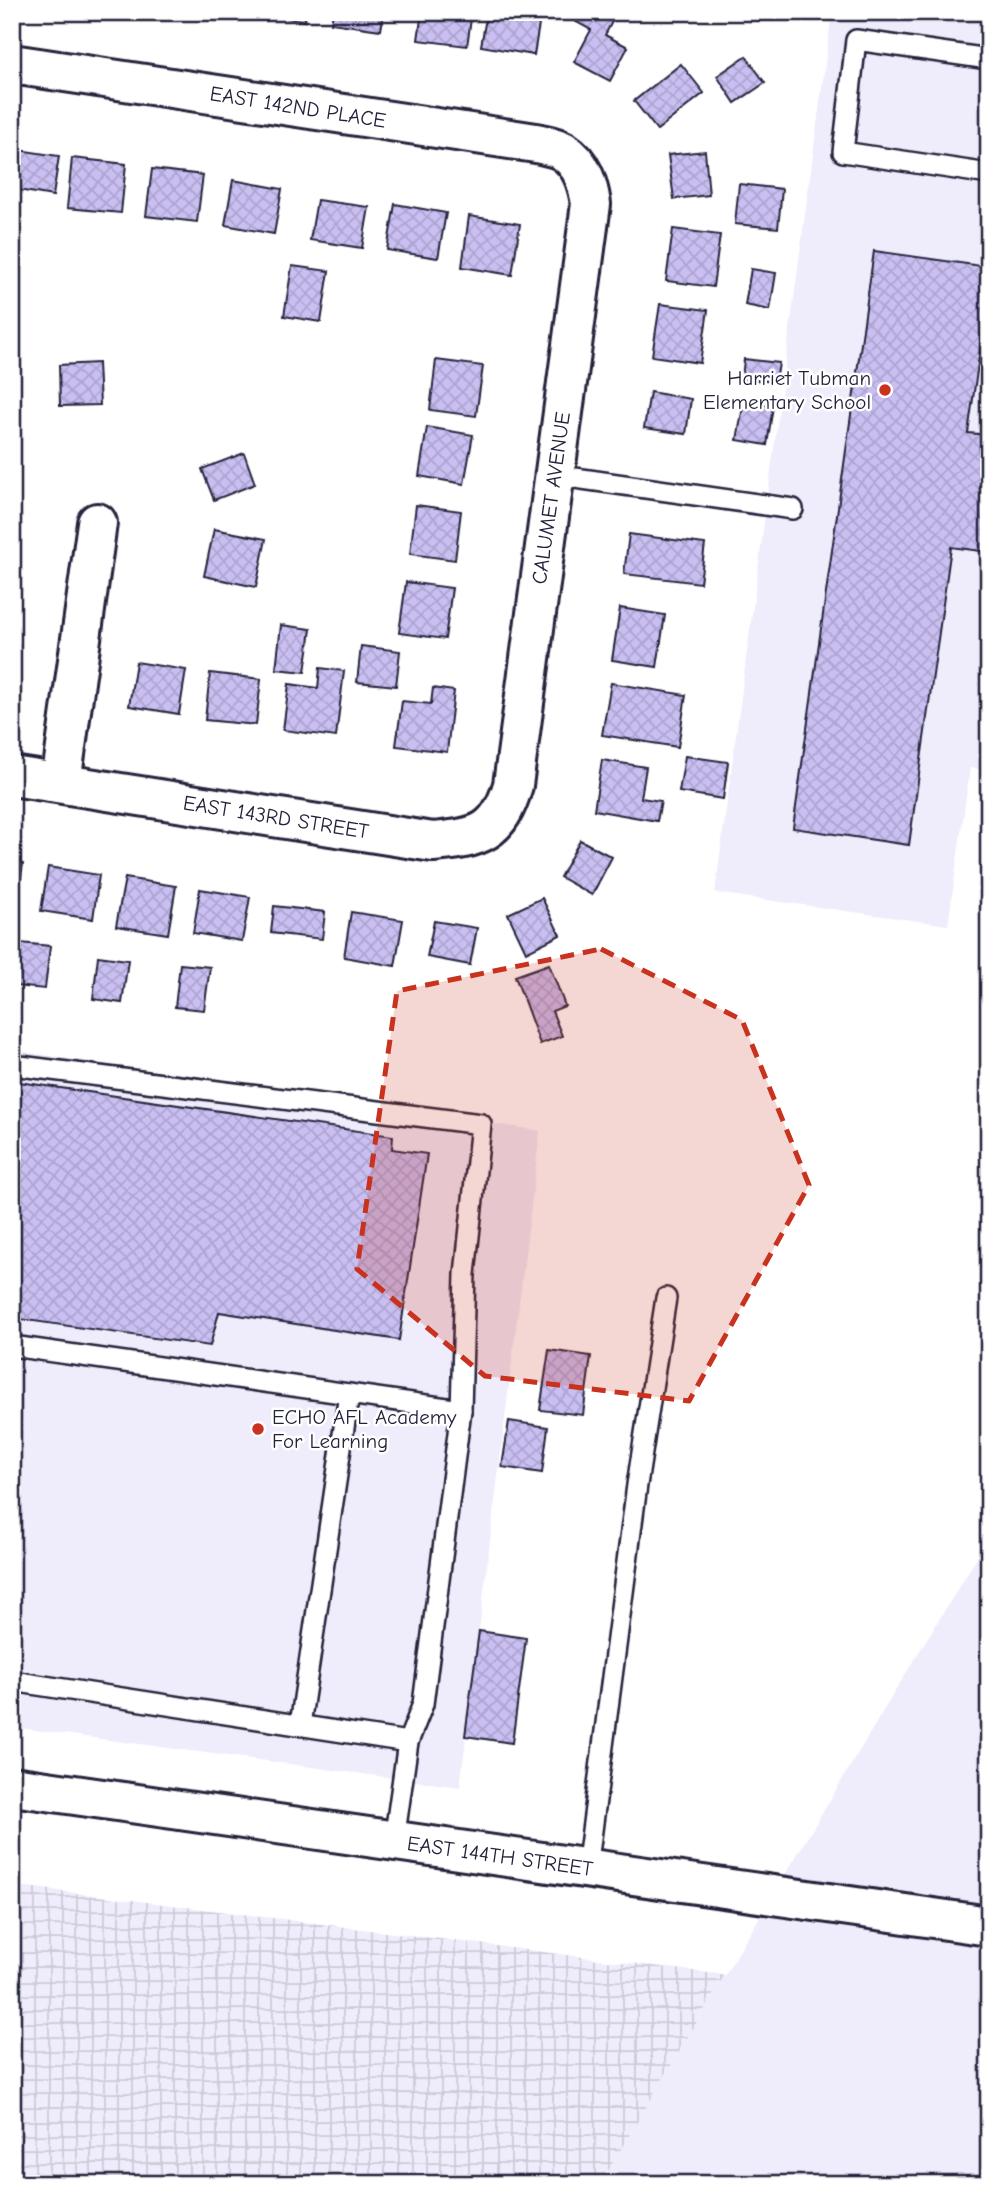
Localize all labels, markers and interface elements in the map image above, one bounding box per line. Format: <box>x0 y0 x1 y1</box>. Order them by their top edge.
street label: EAST 142ND PLACE <box>208 81 388 133</box>
place label: Harriet Tubman Elementary School <box>703 366 871 414</box>
marker: Harriet Tubman Elementary School <box>877 382 893 398</box>
street label: CALUMET AVENUE <box>527 410 575 586</box>
street label: EAST 143RD STREET <box>181 790 371 844</box>
place label: ECHO AFL Academy For Learning <box>272 1405 457 1453</box>
marker: ECHO AFL Academy For Learning <box>250 1421 266 1437</box>
street label: EAST 144TH STREET <box>405 1831 595 1881</box>

